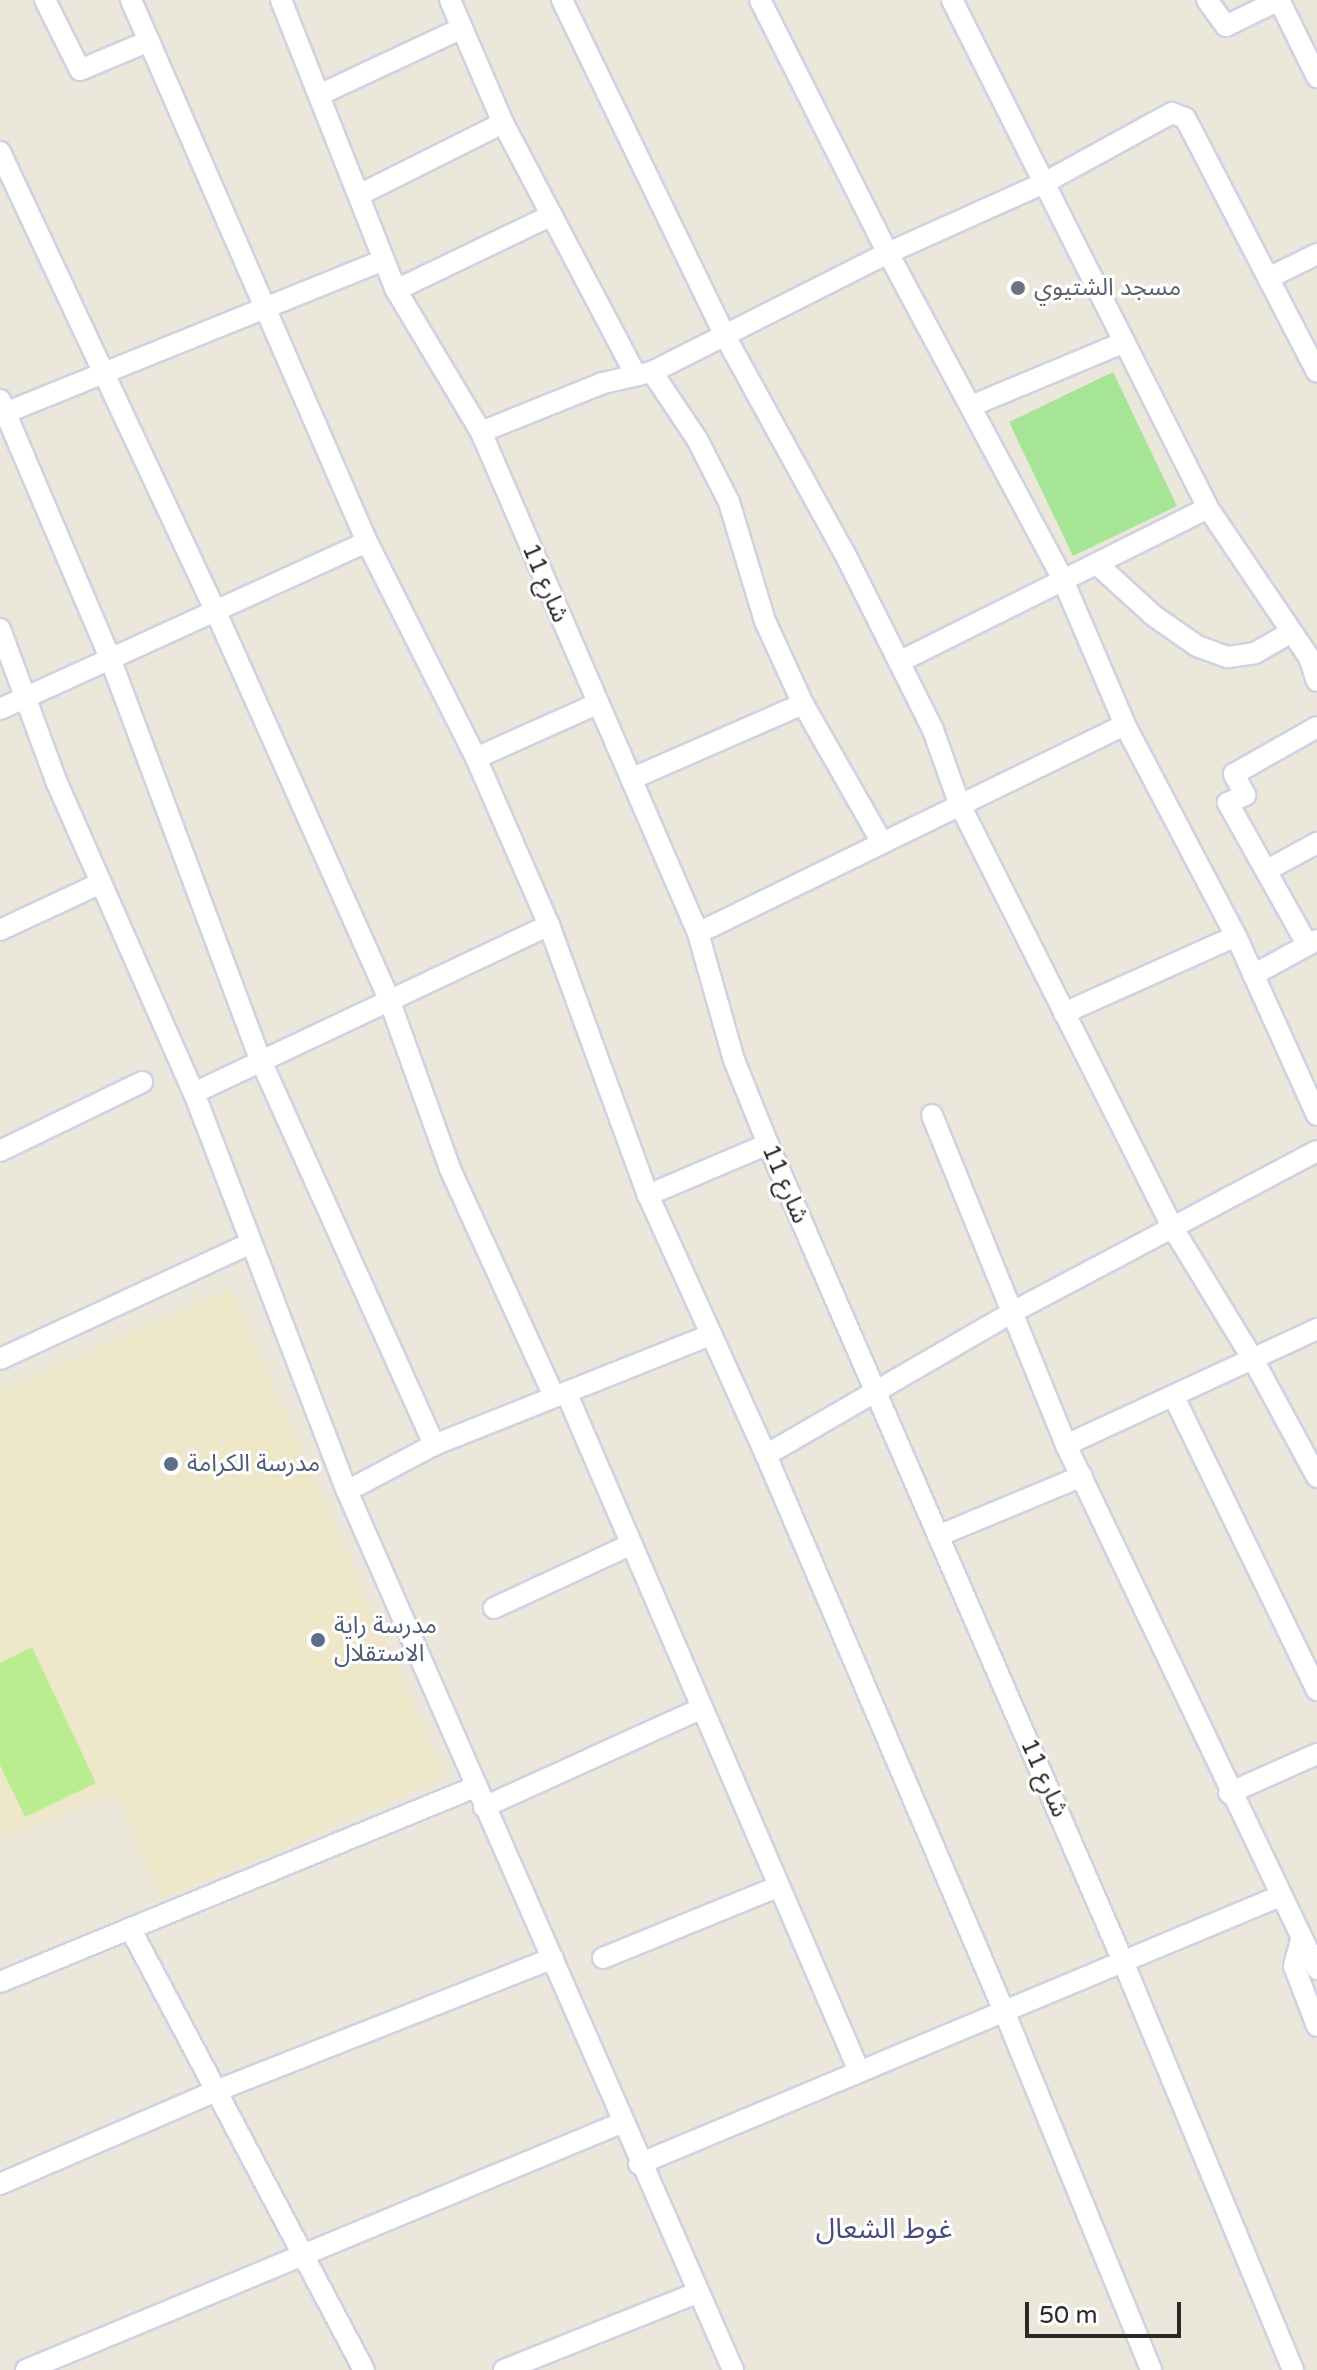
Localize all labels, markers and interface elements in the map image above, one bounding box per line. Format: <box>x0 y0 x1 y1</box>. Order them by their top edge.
place label: مسجد الشتيوي <box>1034 274 1181 302</box>
marker: مسجد الشتيوي <box>1009 279 1027 297</box>
street label: شارع 11 <box>515 539 575 627</box>
street label: شارع 11 <box>755 1140 815 1228</box>
place label: مدرسة الكرامة <box>187 1450 320 1478</box>
marker: مدرسة الكرامة <box>162 1455 180 1473</box>
place label: مدرسة راية الاستقلال <box>334 1612 437 1668</box>
marker: مدرسة راية الاستقلال <box>309 1631 327 1649</box>
street label: شارع 11 <box>1014 1734 1074 1822</box>
district label: غوط الشعال <box>816 2212 952 2246</box>
scale bar <box>1029 2286 1185 2336</box>
text: 50 m <box>1039 2301 1097 2330</box>

